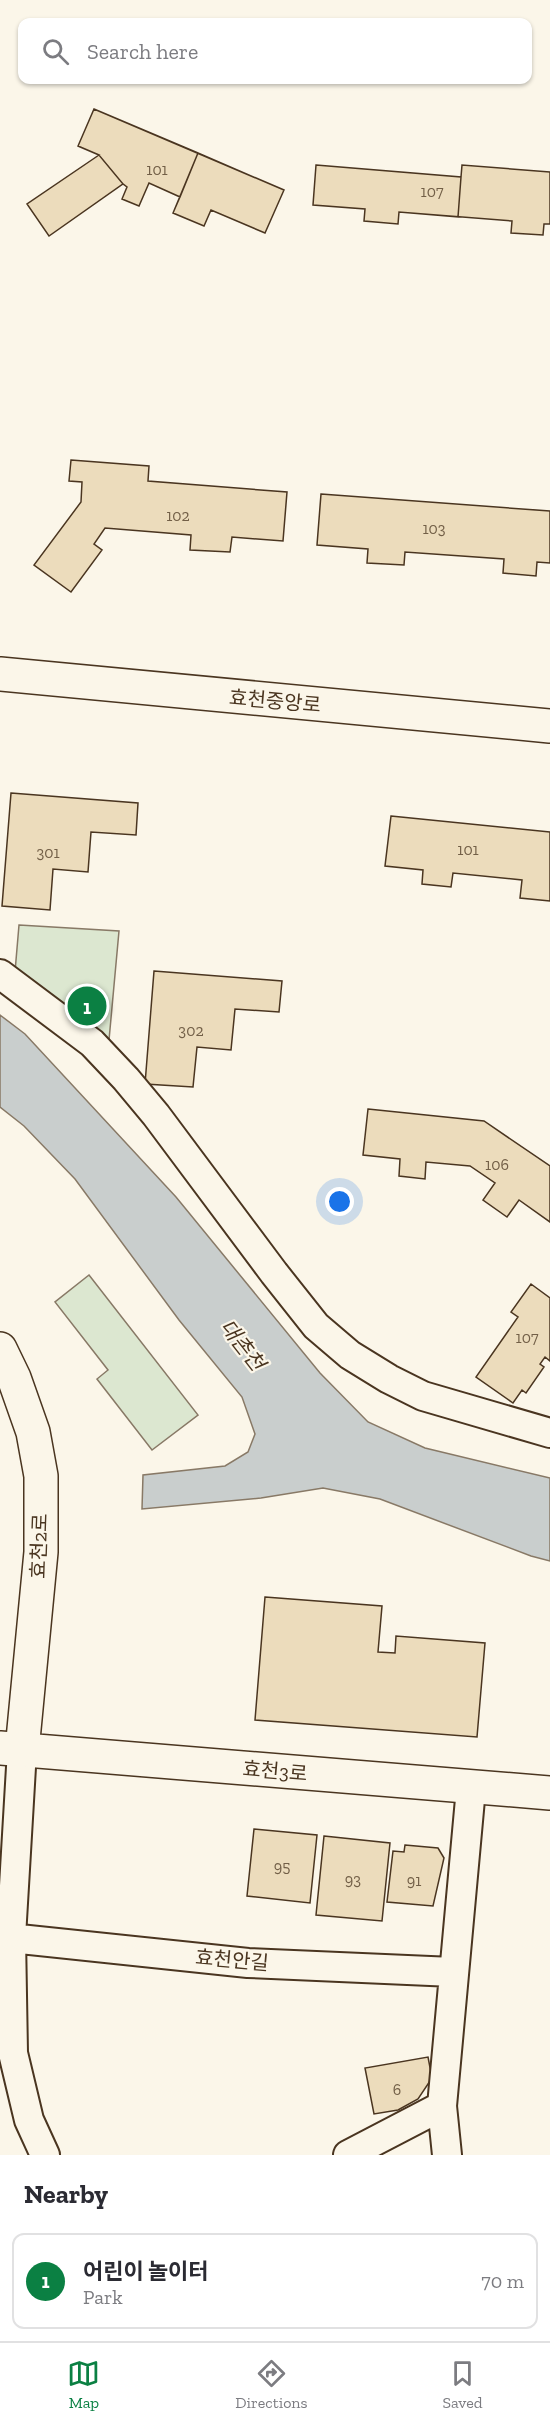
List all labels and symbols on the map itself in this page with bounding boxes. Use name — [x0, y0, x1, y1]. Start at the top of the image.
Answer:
house number: 101 — [146, 160, 168, 179]
house number: 107 — [421, 182, 444, 201]
house number: 102 — [166, 506, 190, 525]
house number: 103 — [422, 519, 446, 538]
street label: 효천중앙로 — [228, 685, 322, 717]
house number: 101 — [457, 840, 479, 859]
house number: 301 — [36, 843, 60, 862]
pin: 1 — [68, 984, 106, 1028]
house number: 302 — [178, 1021, 204, 1040]
house number: 106 — [485, 1155, 509, 1174]
your location — [325, 1187, 354, 1216]
water label: 대촌천 — [215, 1314, 272, 1377]
house number: 107 — [516, 1328, 539, 1347]
street label: 효천2로 — [26, 1513, 52, 1579]
street label: 효천3로 — [242, 1756, 308, 1786]
house number: 95 — [274, 1857, 290, 1876]
house number: 93 — [345, 1870, 361, 1889]
house number: 91 — [407, 1871, 421, 1890]
street label: 효천안길 — [194, 1945, 270, 1975]
house number: 6 — [393, 2080, 401, 2099]

